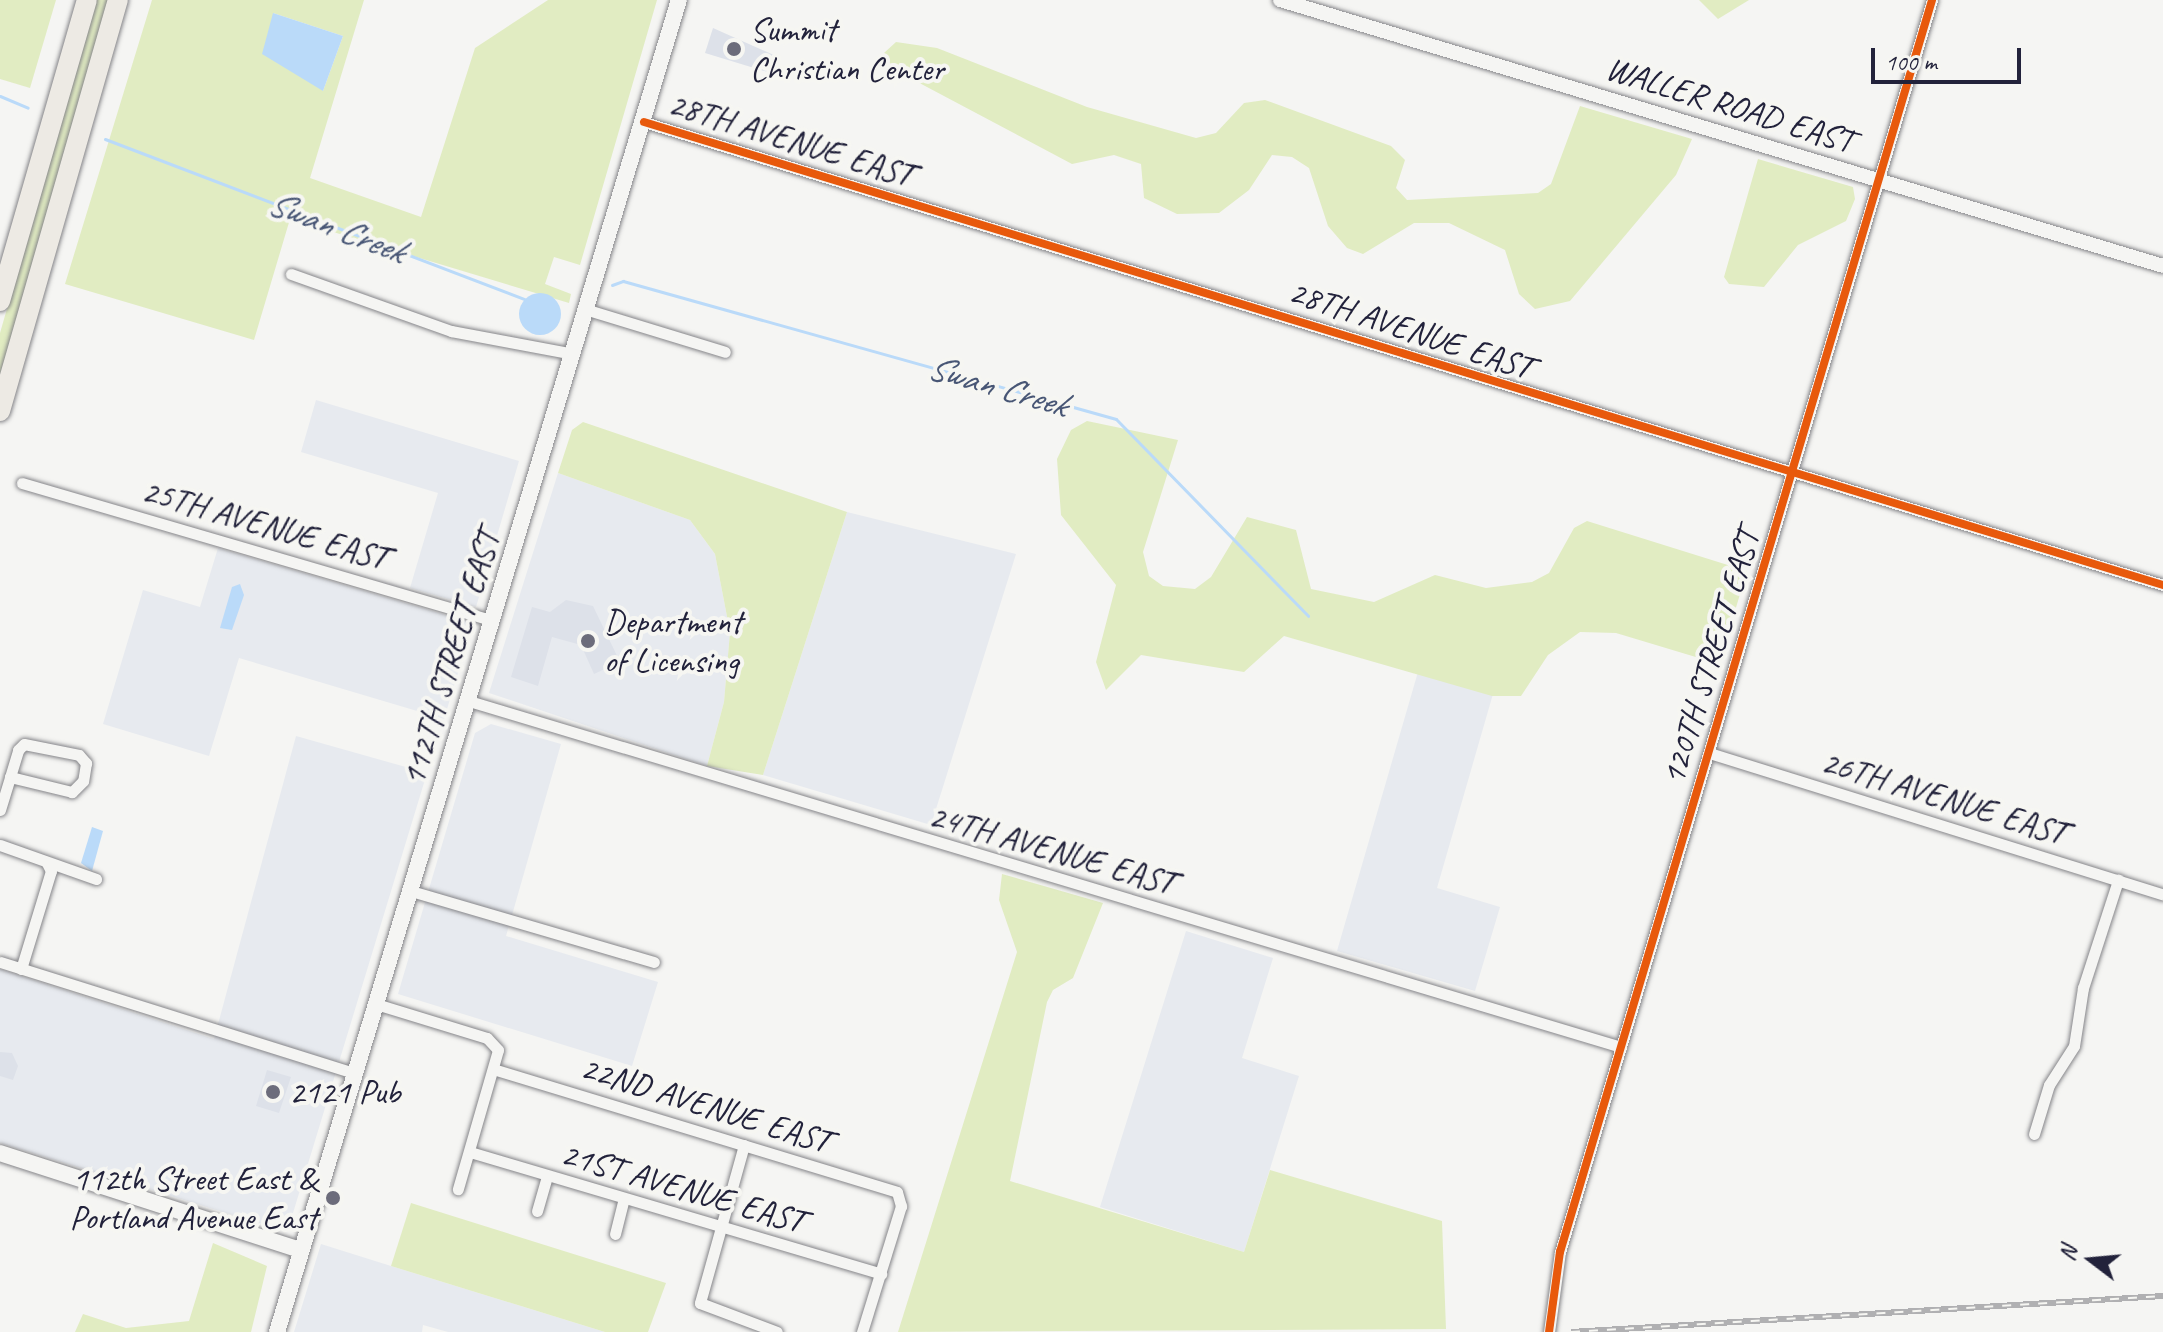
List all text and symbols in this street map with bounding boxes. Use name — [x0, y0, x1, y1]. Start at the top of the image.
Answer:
place label: Summit Christian Center — [750, 9, 944, 88]
scale bar — [1875, 32, 2025, 82]
marker: Summit Christian Center — [725, 40, 743, 58]
street label: WALLER ROAD EAST — [1601, 47, 1859, 161]
text: 100 m — [1885, 47, 1937, 77]
street label: 28TH AVENUE EAST — [664, 83, 918, 195]
water label: Swan Creek — [262, 181, 410, 273]
street label: 28TH AVENUE EAST — [1285, 271, 1537, 387]
water label: Swan Creek — [923, 346, 1071, 426]
street label: 25TH AVENUE EAST — [138, 470, 392, 578]
street label: 120TH STREET EAST — [1652, 525, 1768, 789]
street label: 112TH STREET EAST — [392, 526, 508, 790]
place label: Department of Licensing — [604, 601, 742, 680]
marker: Department of Licensing — [579, 632, 597, 650]
street label: 26TH AVENUE EAST — [1817, 741, 2071, 853]
street label: 24TH AVENUE EAST — [925, 795, 1179, 903]
street label: 22ND AVENUE EAST — [577, 1047, 835, 1161]
place label: 2121 Pub — [289, 1072, 400, 1112]
marker: 2121 Pub — [264, 1083, 282, 1101]
street label: 21ST AVENUE EAST — [557, 1133, 809, 1241]
place label: 112th Street East & Portland Avenue East — [68, 1158, 317, 1238]
marker: 112th Street East & Portland Avenue East — [324, 1189, 342, 1207]
north arrow — [2051, 1220, 2131, 1300]
text: N — [2053, 1243, 2083, 1264]

